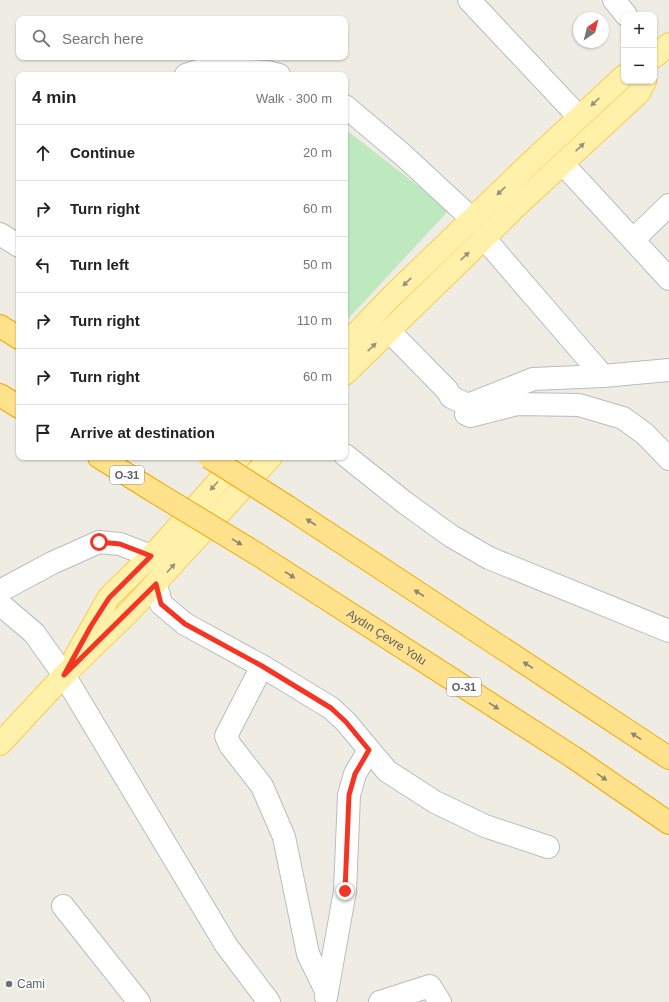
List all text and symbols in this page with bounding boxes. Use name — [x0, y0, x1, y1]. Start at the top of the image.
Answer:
north arrow — [573, 12, 609, 48]
map controls — [621, 12, 657, 84]
button: + — [621, 12, 657, 48]
search box — [16, 16, 348, 60]
icon: search — [30, 27, 52, 49]
text: Search here — [62, 30, 144, 47]
button: − — [621, 48, 657, 84]
text: 4 min — [32, 88, 76, 107]
text: Walk · 300 m — [256, 91, 332, 106]
one-way arrow — [590, 97, 600, 107]
icon: ahead — [32, 142, 54, 164]
one-way arrow — [575, 143, 585, 152]
text: Continue — [70, 144, 135, 161]
text: 20 m — [303, 145, 332, 160]
one-way arrow — [496, 186, 506, 196]
icon: right — [32, 198, 54, 220]
text: Turn right — [70, 200, 140, 217]
text: 60 m — [303, 201, 332, 216]
one-way arrow — [460, 251, 470, 261]
icon: left — [32, 254, 54, 276]
text: Turn left — [70, 256, 129, 273]
text: 50 m — [303, 257, 332, 272]
one-way arrow — [402, 277, 412, 287]
icon: right — [32, 310, 54, 332]
text: Turn right — [70, 312, 140, 329]
text: 110 m — [297, 313, 332, 328]
one-way arrow — [367, 342, 377, 352]
icon: right — [32, 366, 54, 388]
text: Turn right — [70, 368, 140, 385]
text: 60 m — [303, 369, 332, 384]
icon: arrive — [32, 422, 54, 444]
text: Arrive at destination — [70, 424, 215, 441]
road number: O-31 — [110, 466, 144, 484]
one-way arrow — [209, 481, 218, 491]
one-way arrow — [305, 518, 316, 526]
route start — [90, 533, 108, 551]
one-way arrow — [231, 538, 243, 545]
one-way arrow — [166, 563, 176, 573]
one-way arrow — [285, 571, 295, 579]
one-way arrow — [414, 589, 424, 597]
street label: Aydın Çevre Yolu — [344, 606, 429, 668]
one-way arrow — [523, 661, 533, 669]
road number: O-31 — [447, 678, 481, 696]
one-way arrow — [489, 702, 499, 710]
one-way arrow — [631, 732, 642, 740]
one-way arrow — [597, 773, 608, 781]
route end — [336, 882, 354, 900]
place label: Cami — [17, 977, 45, 991]
marker: Cami — [4, 979, 14, 989]

